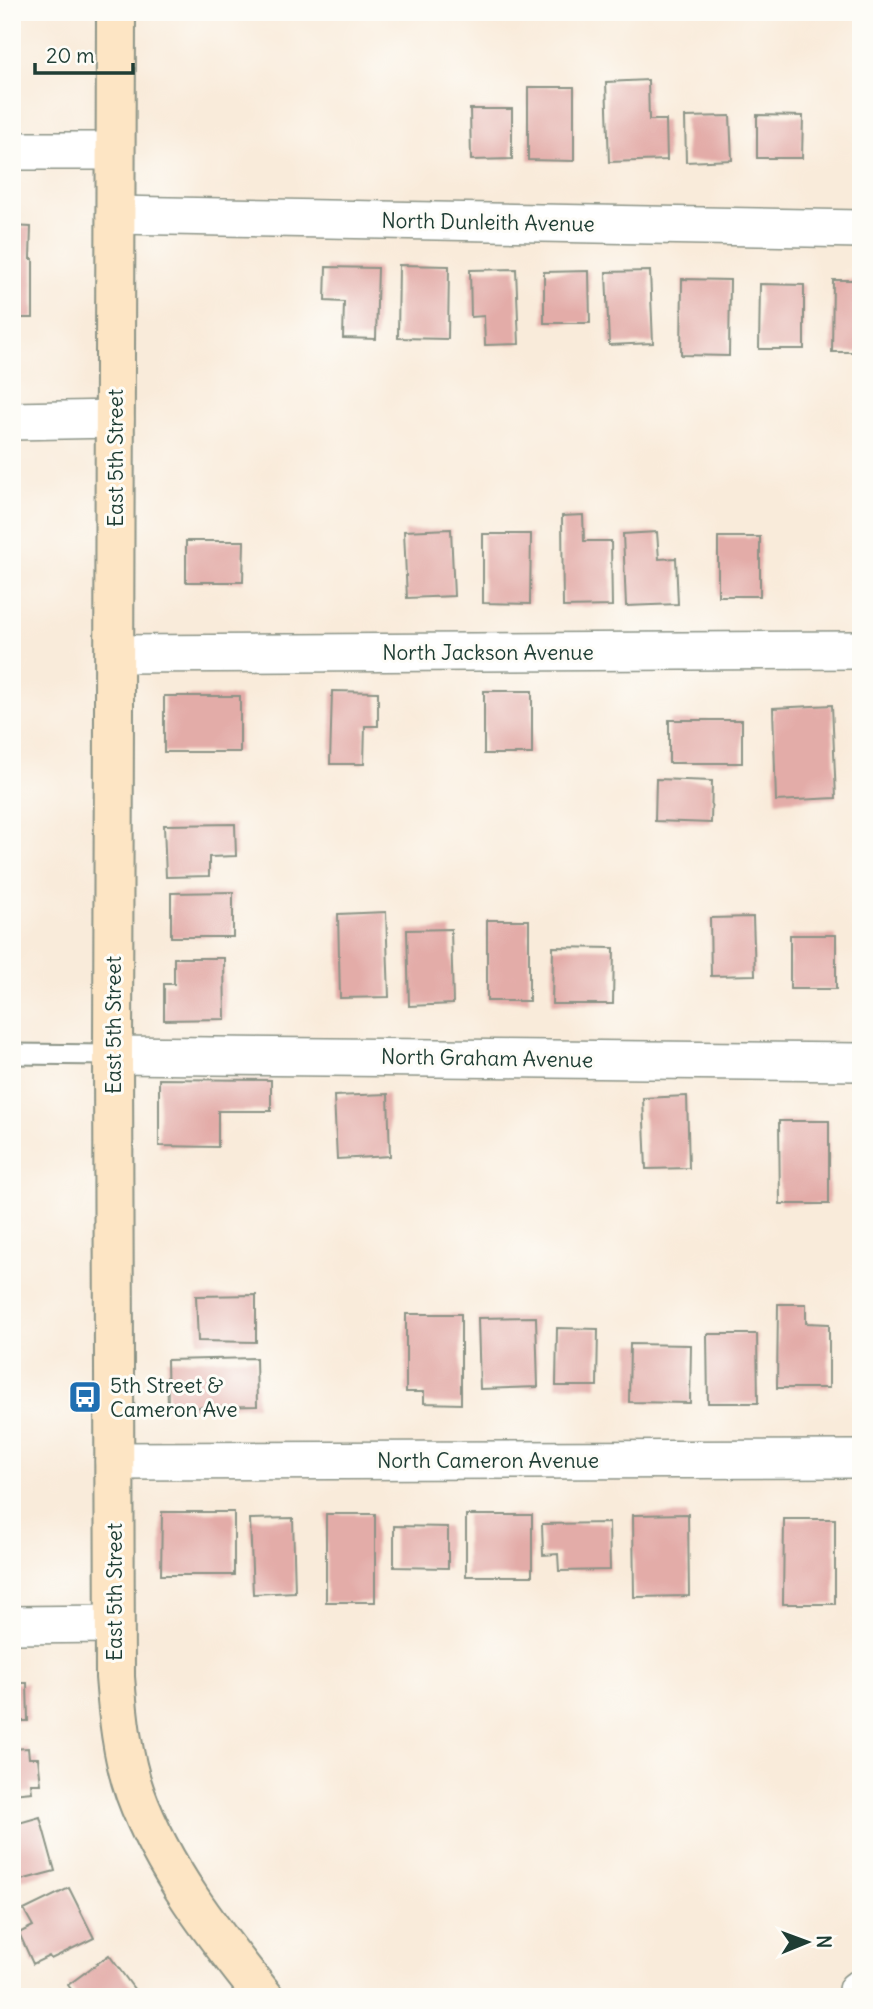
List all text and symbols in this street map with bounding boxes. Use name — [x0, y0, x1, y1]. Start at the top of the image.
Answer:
scale bar — [35, 32, 133, 76]
text: 20 m — [46, 42, 95, 69]
street label: North Dunleith Avenue — [381, 207, 595, 237]
street label: East 5th Street — [102, 389, 129, 527]
street label: North Jackson Avenue — [382, 639, 594, 666]
street label: East 5th Street — [100, 956, 127, 1094]
street label: North Graham Avenue — [381, 1043, 593, 1073]
place label: 5th Street & Cameron Ave — [110, 1372, 238, 1423]
bus stop icon: 5th Street & Cameron Ave — [66, 1378, 104, 1416]
street label: North Cameron Avenue — [377, 1447, 599, 1474]
street label: East 5th Street — [101, 1523, 128, 1661]
north arrow — [772, 1908, 842, 1978]
text: N — [812, 1935, 836, 1948]

